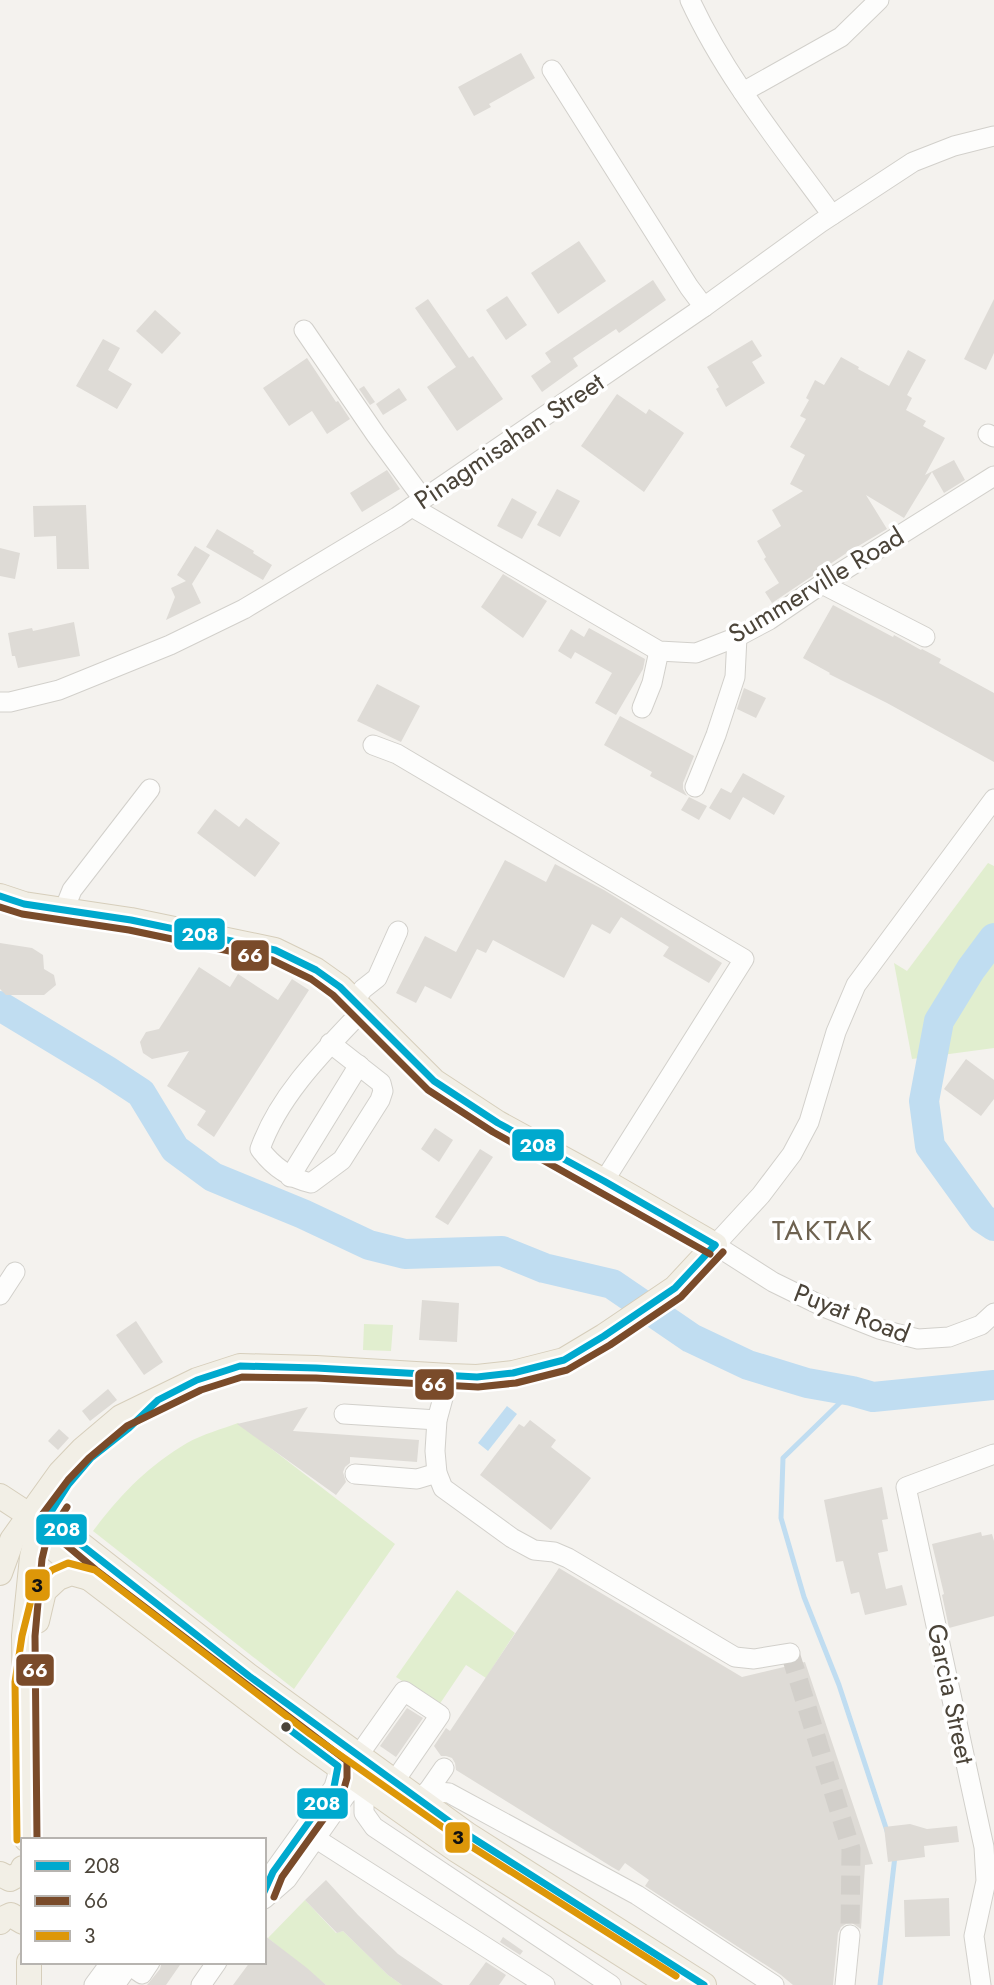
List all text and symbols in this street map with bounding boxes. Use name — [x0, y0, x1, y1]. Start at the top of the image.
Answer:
street label: Pinagmisahan Street — [406, 363, 612, 519]
street label: Summerville Road — [721, 517, 911, 653]
line badge: 208 — [173, 917, 226, 951]
text: 208 — [182, 921, 218, 948]
line badge: 66 — [230, 939, 270, 972]
text: 66 — [237, 942, 263, 969]
line badge: 208 — [511, 1128, 565, 1162]
text: 208 — [520, 1132, 556, 1159]
district label: TAKTAK — [772, 1210, 874, 1251]
street label: Puyat Road — [788, 1273, 916, 1353]
line badge: 66 — [414, 1368, 455, 1401]
text: 66 — [421, 1371, 447, 1398]
line badge: 208 — [35, 1513, 88, 1546]
text: 208 — [44, 1516, 80, 1543]
line badge: 3 — [24, 1568, 51, 1602]
text: 3 — [31, 1572, 43, 1599]
street label: Garcia Street — [918, 1620, 985, 1768]
line badge: 66 — [15, 1653, 55, 1687]
text: 66 — [22, 1657, 48, 1684]
unlabelled marker — [279, 1720, 293, 1734]
line badge: 208 — [296, 1787, 349, 1820]
text: 208 — [304, 1790, 340, 1817]
line badge: 3 — [444, 1821, 471, 1854]
text: 3 — [452, 1824, 464, 1851]
legend — [21, 1838, 266, 1964]
text: 208 — [84, 1851, 120, 1881]
text: 66 — [84, 1886, 108, 1916]
text: 3 — [84, 1921, 95, 1951]

